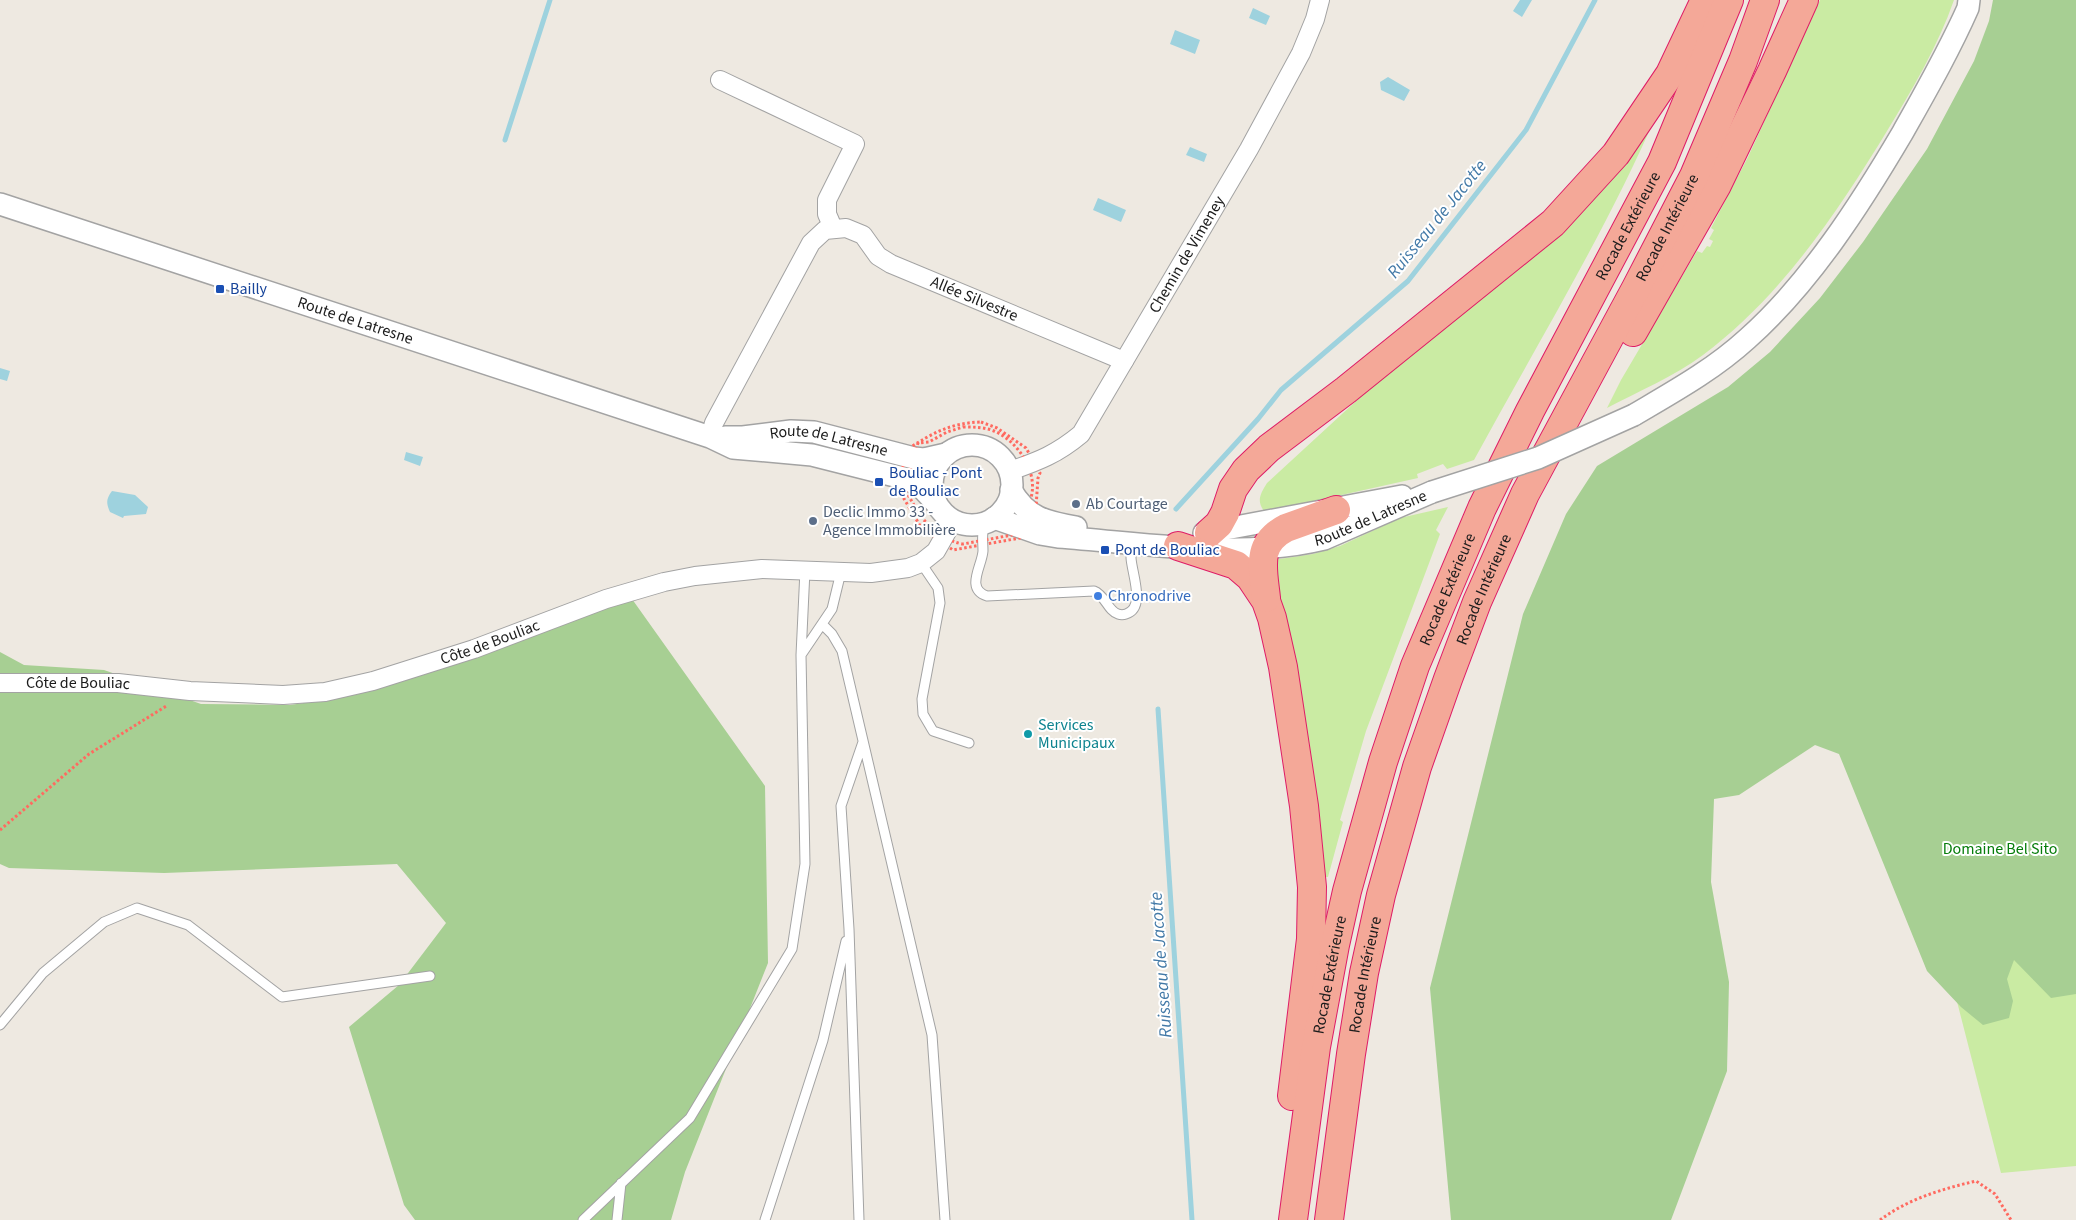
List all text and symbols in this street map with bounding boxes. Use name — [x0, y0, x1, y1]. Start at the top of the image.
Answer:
water label: Ruisseau de Jacotte — [1381, 154, 1493, 284]
street label: Rocade Extérieure — [1590, 168, 1666, 284]
street label: Rocade Intérieure — [1630, 170, 1704, 285]
street label: Chemin de Vimeney — [1144, 191, 1230, 317]
street label: Allée Silvestre — [927, 271, 1022, 327]
place label: Bailly — [230, 278, 268, 300]
marker: Bailly — [214, 283, 226, 295]
street label: Route de Latresne — [295, 291, 416, 350]
street label: Route de Latresne — [768, 420, 890, 462]
place label: Bouliac - Pont de Bouliac — [889, 462, 983, 502]
marker: Bouliac - Pont de Bouliac — [873, 476, 885, 488]
street label: Route de Latresne — [1312, 485, 1430, 552]
place label: Ab Courtage — [1086, 493, 1168, 515]
marker: Ab Courtage — [1070, 498, 1082, 510]
place label: Declic Immo 33 - Agence Immobilière — [823, 501, 956, 541]
marker: Declic Immo 33 - Agence Immobilière — [807, 515, 819, 527]
street label: Rocade Extérieure — [1414, 530, 1481, 649]
street label: Rocade Intérieure — [1451, 530, 1517, 648]
place label: Pont de Bouliac — [1115, 539, 1220, 561]
marker: Pont de Bouliac — [1099, 544, 1111, 556]
place label: Chronodrive — [1108, 585, 1191, 607]
marker: Chronodrive — [1092, 590, 1104, 602]
street label: Côte de Bouliac — [437, 614, 543, 670]
street label: Côte de Bouliac — [26, 672, 131, 695]
place label: Services Municipaux — [1038, 714, 1115, 754]
marker: Services Municipaux — [1022, 728, 1034, 740]
park label: Domaine Bel Sito — [1943, 838, 2057, 860]
water label: Ruisseau de Jacotte — [1143, 891, 1179, 1039]
street label: Rocade Extérieure — [1308, 913, 1352, 1036]
street label: Rocade Intérieure — [1344, 914, 1387, 1035]

